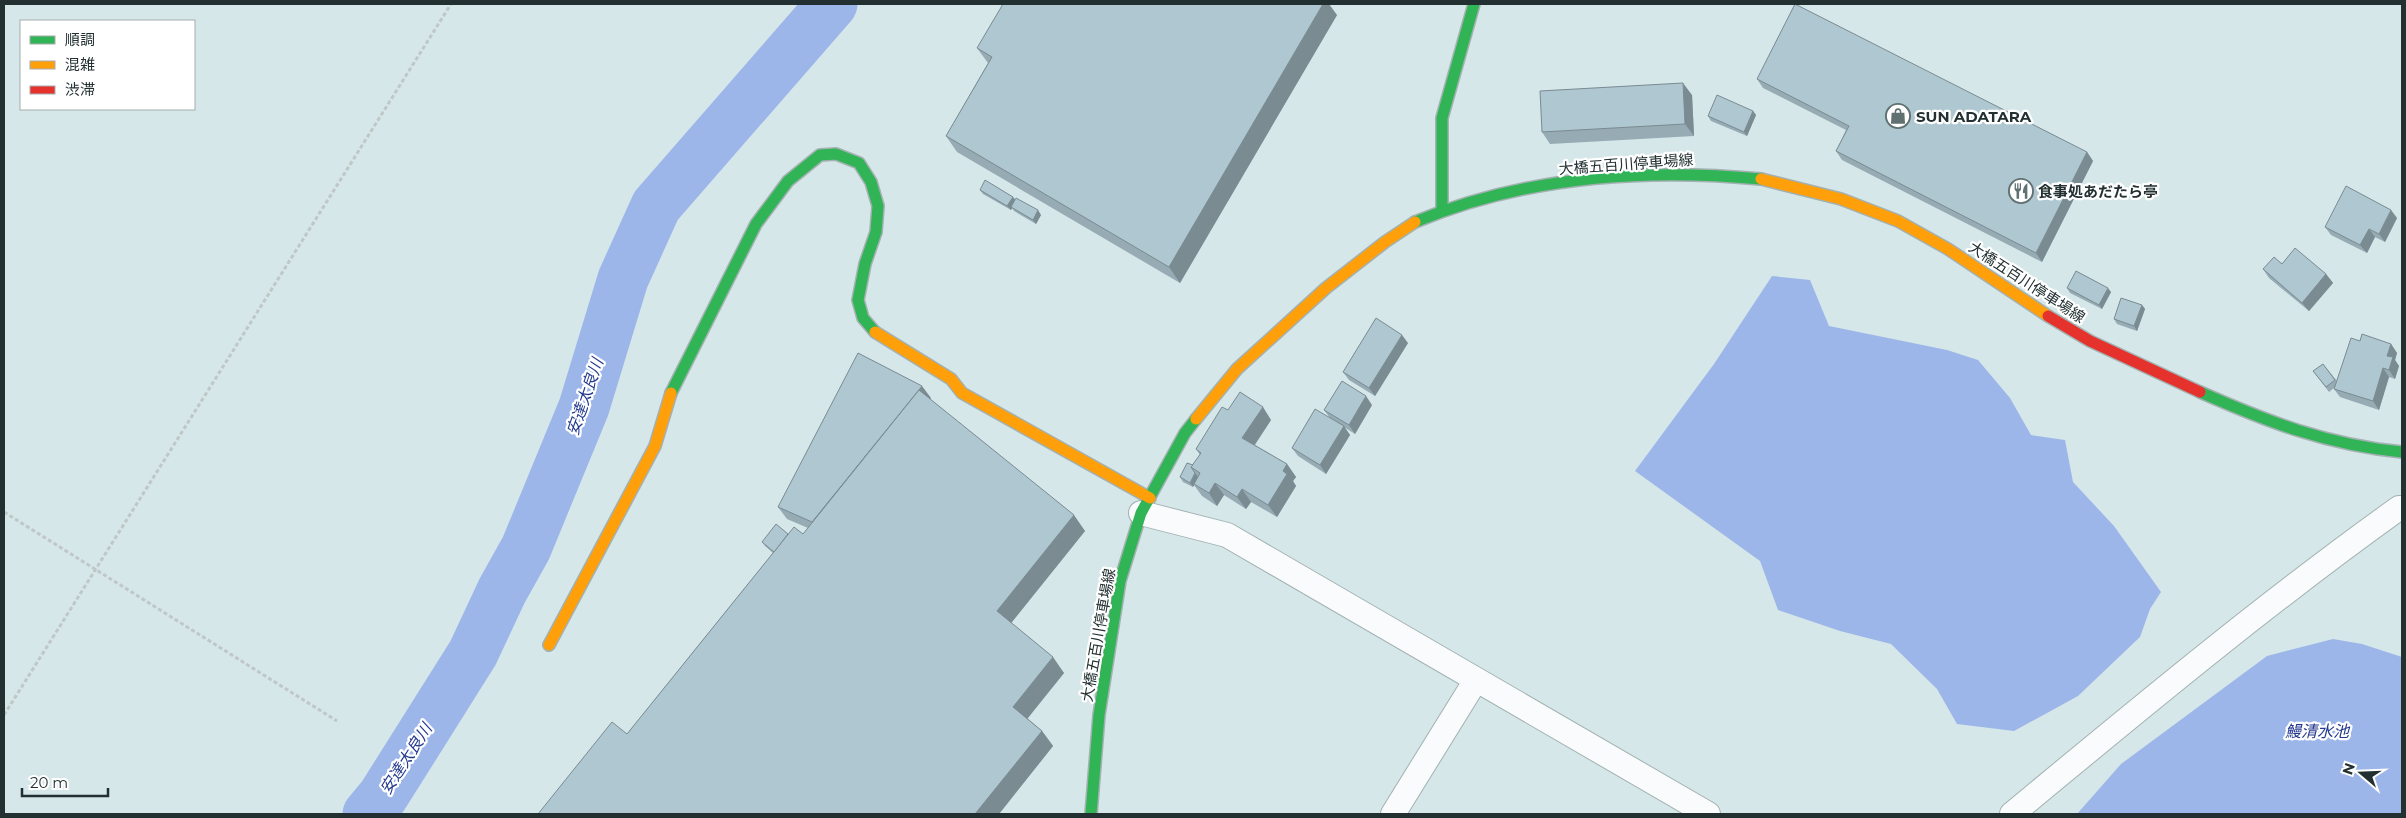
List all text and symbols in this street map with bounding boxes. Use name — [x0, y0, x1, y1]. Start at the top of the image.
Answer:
legend — [20, 20, 195, 110]
text: 順調 — [65, 30, 95, 49]
text: 混雑 — [65, 55, 95, 74]
text: 渋滞 — [65, 80, 95, 99]
shop icon: SUN ADATARA — [1885, 103, 1911, 129]
place label: SUN ADATARA — [1916, 107, 2032, 126]
street label: 大橋五百川停車場線 — [1558, 150, 1694, 178]
restaurant icon: 食事処あだたら亭 — [2008, 178, 2034, 204]
place label: 食事処あだたら亭 — [2038, 182, 2158, 201]
street label: 大橋五百川停車場線 — [1965, 237, 2089, 327]
water label: 安達太良川 — [563, 354, 608, 438]
street label: 大橋五百川停車場線 — [1077, 567, 1119, 703]
water label: 安達太良川 — [376, 719, 437, 798]
water label: 鰻清水池 — [2285, 722, 2351, 741]
north arrow — [2336, 748, 2386, 798]
text: N — [2338, 760, 2359, 777]
scale bar — [22, 766, 109, 798]
text: 20 m — [30, 773, 68, 792]

